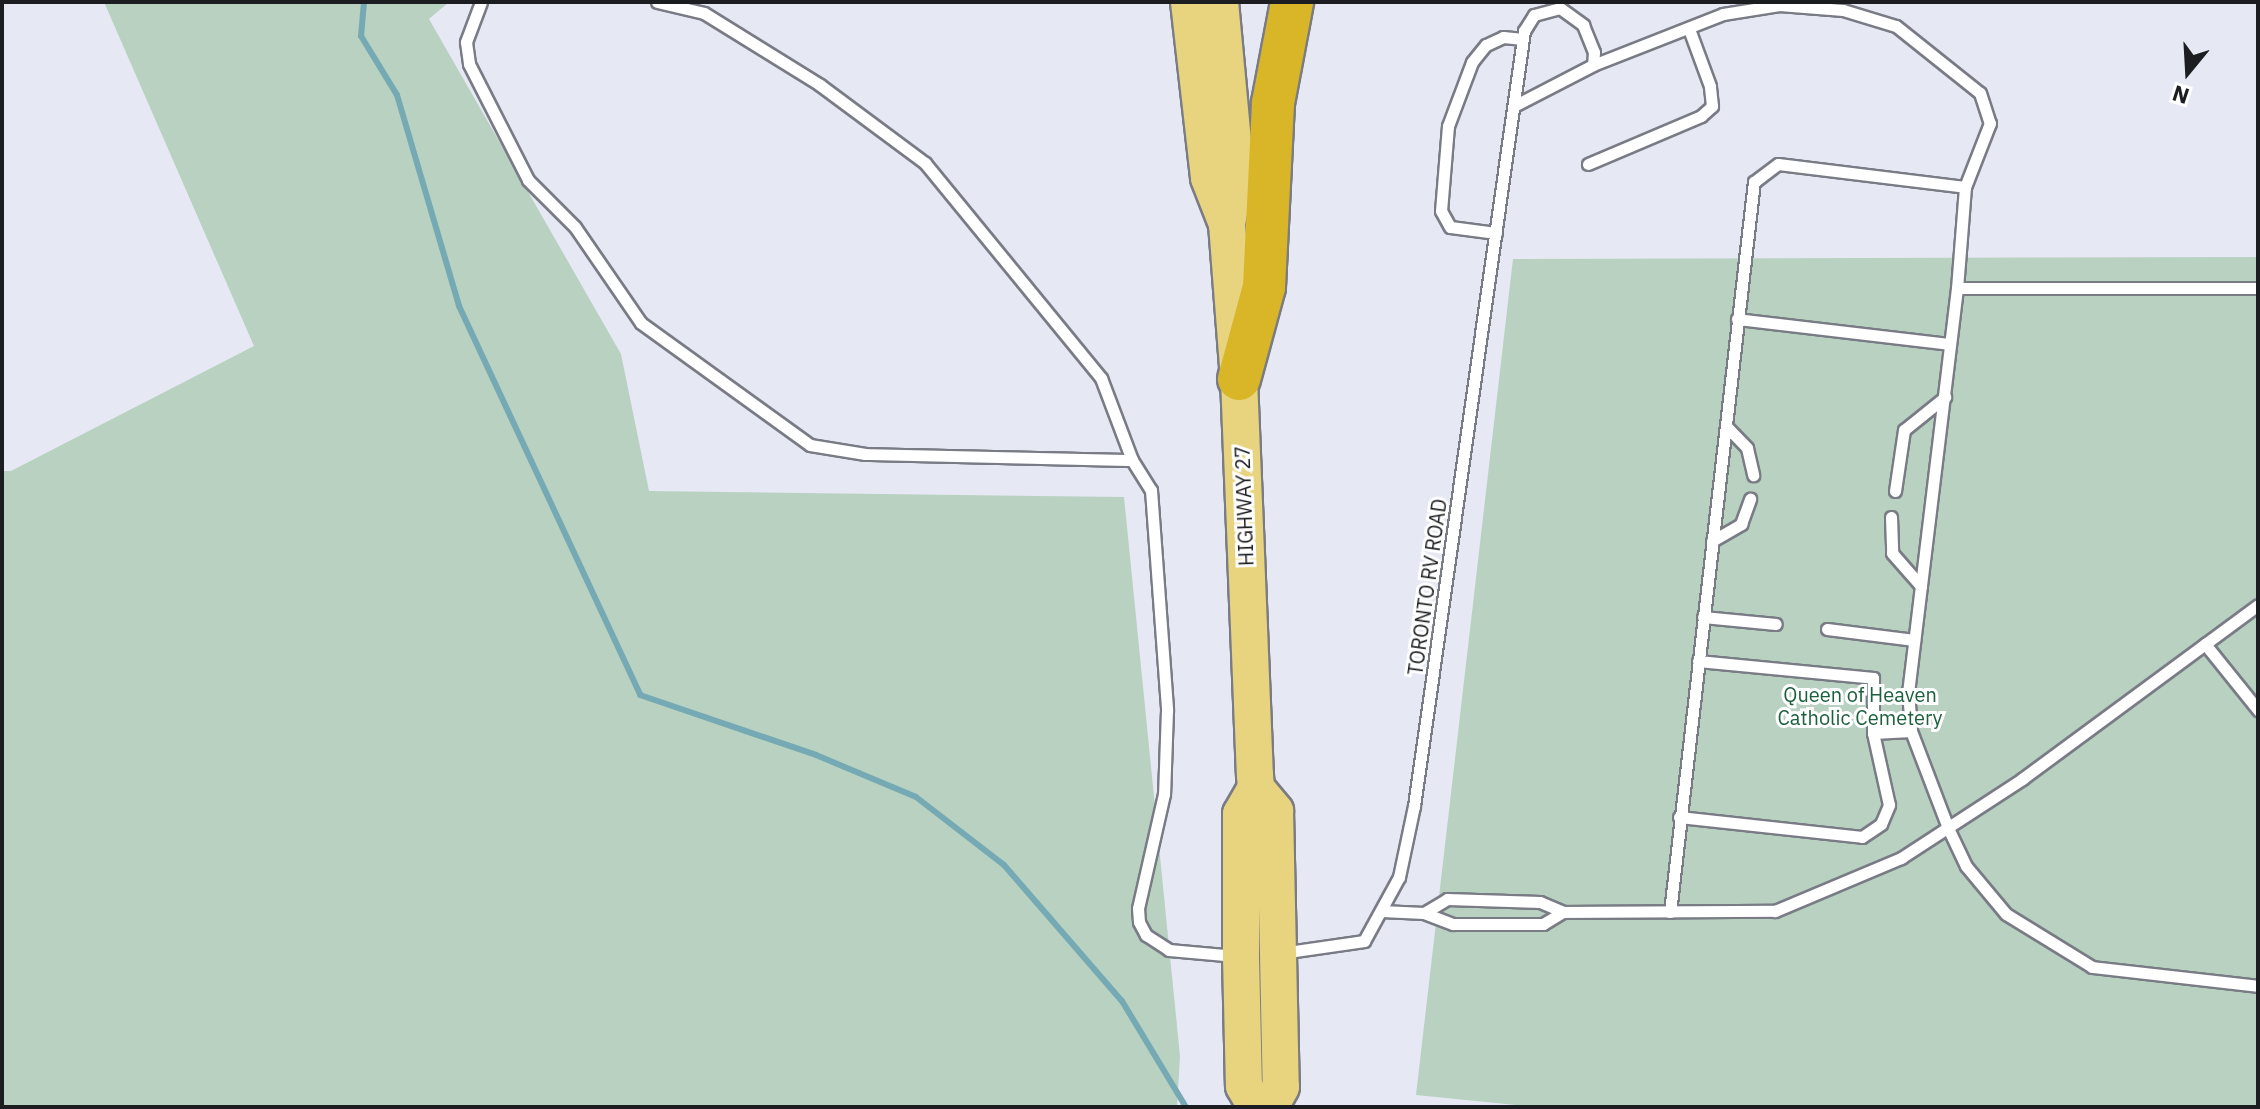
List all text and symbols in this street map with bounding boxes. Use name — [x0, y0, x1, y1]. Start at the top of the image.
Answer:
north arrow — [2148, 32, 2228, 112]
text: N — [2168, 79, 2192, 112]
street label: HIGHWAY 27 — [1230, 446, 1258, 566]
street label: TORONTO RV ROAD — [1403, 497, 1451, 677]
park label: Queen of Heaven Catholic Cemetery — [1777, 682, 1943, 729]

